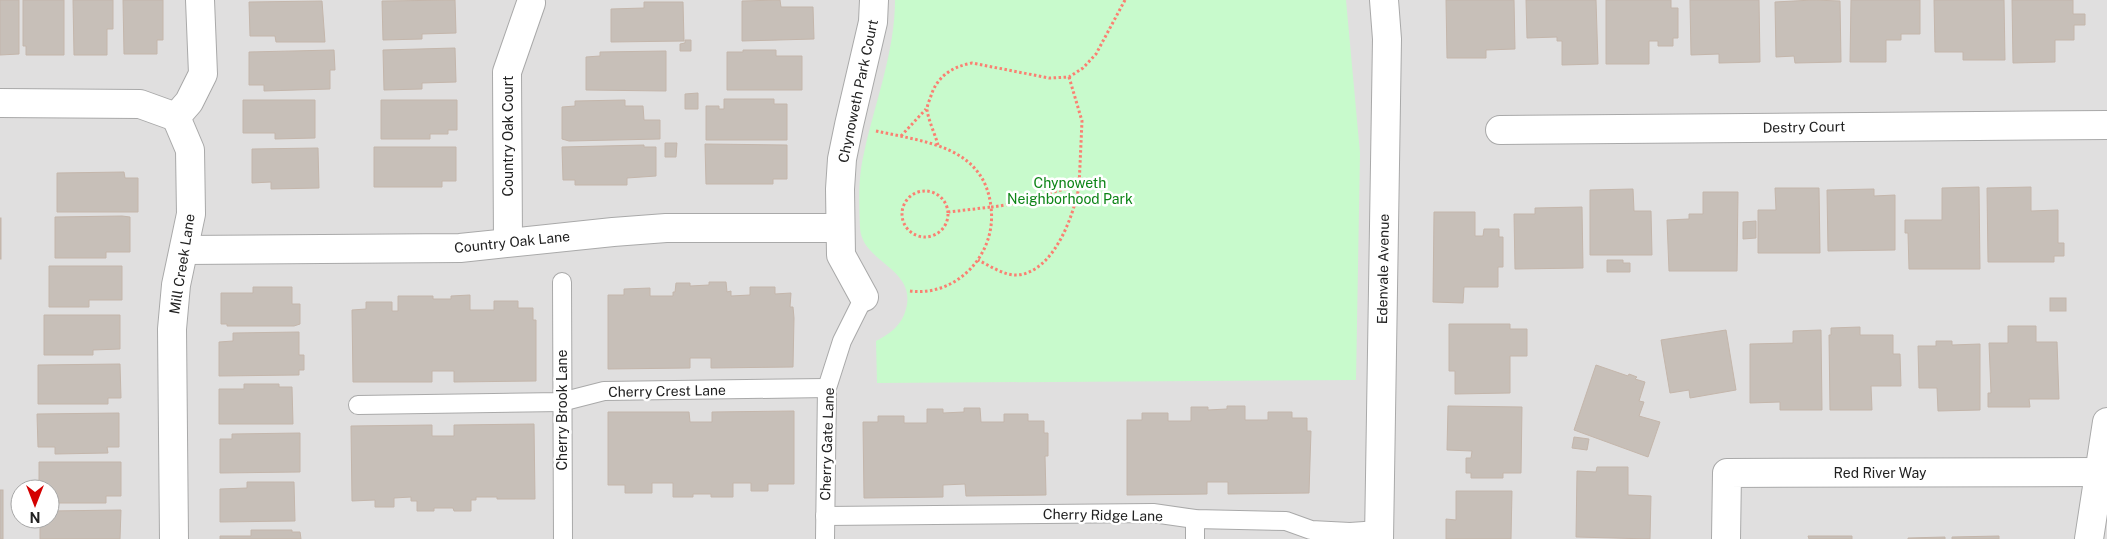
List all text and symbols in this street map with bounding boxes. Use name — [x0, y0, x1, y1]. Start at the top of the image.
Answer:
street label: Chynoweth Park Court — [835, 18, 881, 164]
street label: Country Oak Court — [500, 75, 516, 197]
street label: Destry Court — [1762, 118, 1846, 136]
park label: Chynoweth Neighborhood Park — [1007, 175, 1133, 207]
street label: Mill Creek Lane — [166, 213, 198, 315]
street label: Edenvale Avenue — [1374, 214, 1392, 324]
street label: Country Oak Lane — [453, 228, 571, 256]
street label: Cherry Brook Lane — [554, 349, 570, 471]
street label: Cherry Crest Lane — [608, 382, 726, 400]
street label: Cherry Gate Lane — [817, 387, 837, 501]
street label: Red River Way — [1834, 465, 1927, 481]
north arrow — [10, 479, 60, 529]
street label: Cherry Ridge Lane — [1043, 506, 1163, 524]
text: N — [30, 509, 40, 525]

